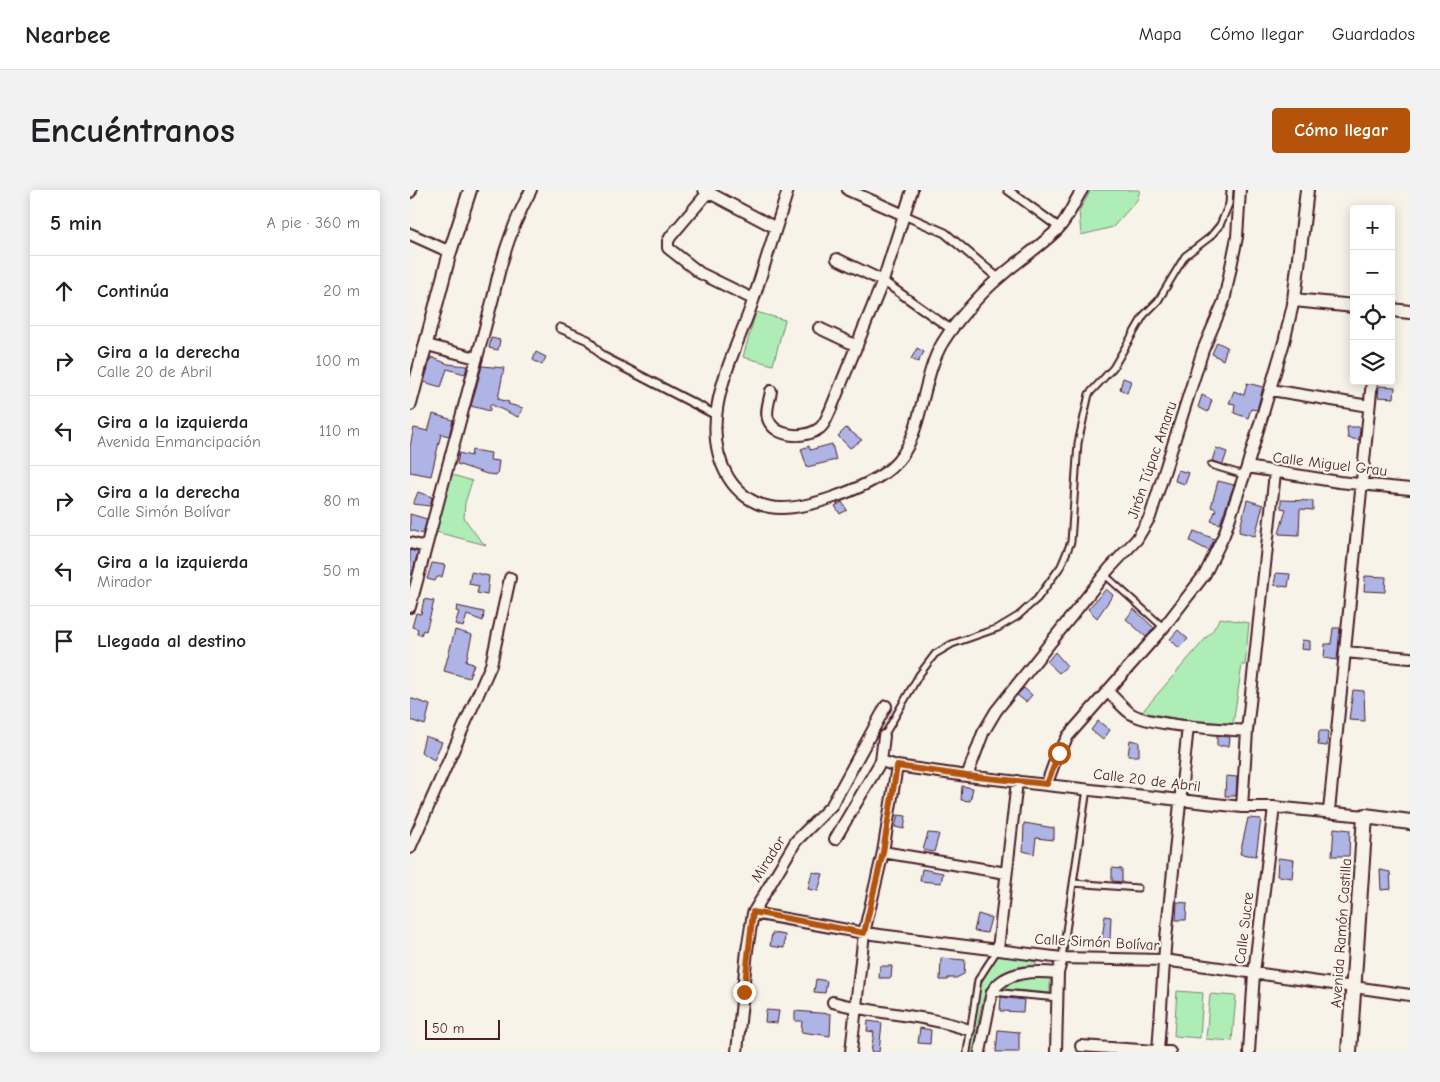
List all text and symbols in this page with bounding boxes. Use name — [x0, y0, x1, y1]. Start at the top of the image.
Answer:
text: Nearbee — [25, 21, 110, 49]
text: Mapa — [1139, 24, 1182, 45]
text: Cómo llegar — [1210, 24, 1304, 45]
text: Guardados — [1332, 24, 1415, 45]
button: Cómo llegar — [1272, 108, 1410, 153]
text: Encuéntranos — [30, 110, 235, 151]
map controls — [1350, 205, 1395, 385]
button: + — [1350, 205, 1395, 250]
text: 5 min — [50, 211, 102, 235]
text: A pie · 360 m — [267, 214, 360, 232]
button: − — [1350, 250, 1395, 295]
icon: ahead — [50, 277, 78, 305]
text: Continúa — [97, 280, 169, 302]
text: 20 m — [323, 282, 360, 300]
button: locate — [1350, 295, 1395, 340]
button: layers — [1350, 340, 1395, 385]
text: Gira a la derecha — [97, 341, 240, 363]
icon: right — [50, 347, 78, 375]
text: 100 m — [316, 352, 360, 370]
text: Calle 20 de Abril — [97, 363, 212, 381]
street label: Jirón Túpac Amaru — [1123, 399, 1181, 521]
text: Gira a la izquierda — [97, 411, 248, 433]
icon: left — [50, 417, 78, 445]
text: 110 m — [319, 422, 360, 440]
text: Avenida Enmancipación — [97, 433, 261, 451]
street label: Calle Miguel Grau — [1272, 448, 1388, 480]
text: Gira a la derecha — [97, 481, 240, 503]
icon: right — [50, 487, 78, 515]
text: 80 m — [323, 492, 360, 510]
text: Calle Simón Bolívar — [97, 503, 230, 521]
text: Gira a la izquierda — [97, 551, 248, 573]
icon: left — [50, 557, 78, 585]
text: 50 m — [323, 562, 360, 580]
text: Mirador — [97, 573, 152, 591]
icon: arrive — [50, 627, 78, 655]
text: Llegada al destino — [97, 630, 246, 652]
route start — [1048, 742, 1071, 765]
street label: Calle 20 de Abril — [1092, 764, 1202, 796]
street label: Mirador — [747, 832, 789, 885]
street label: Avenida Ramón Castilla — [1327, 858, 1355, 1008]
street label: Calle Sucre — [1231, 890, 1257, 965]
street label: Calle Simón Bolívar — [1034, 930, 1160, 954]
route end — [733, 981, 756, 1004]
scale bar — [425, 1017, 500, 1040]
text: 50 m — [432, 1020, 464, 1037]

